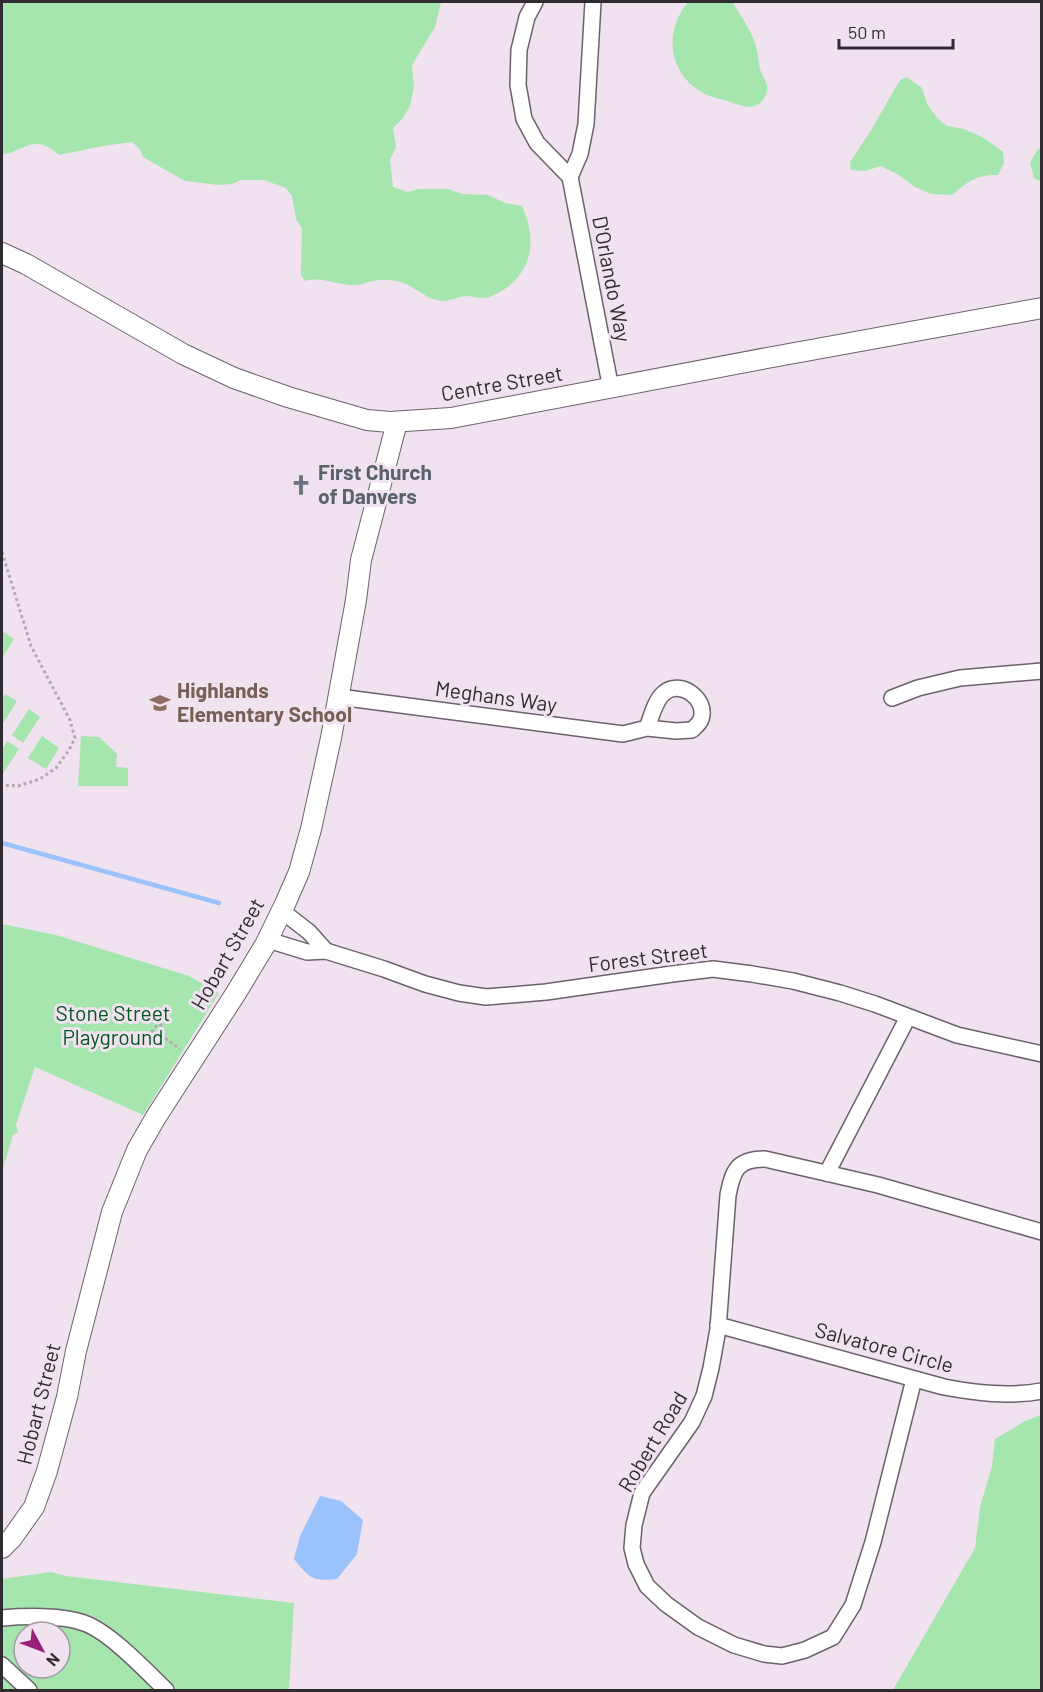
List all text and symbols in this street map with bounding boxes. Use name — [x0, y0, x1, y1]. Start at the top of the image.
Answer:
scale bar — [839, 12, 953, 50]
text: 50 m — [848, 21, 886, 43]
street label: D'Orlando Way — [588, 213, 637, 344]
street label: Centre Street — [439, 360, 565, 406]
place label: First Church of Danvers — [318, 459, 432, 508]
church icon: First Church of Danvers — [289, 473, 313, 497]
street label: Meghans Way — [434, 675, 559, 716]
place label: Highlands Elementary School — [177, 677, 352, 726]
school or university icon: Highlands Elementary School — [148, 691, 172, 715]
street label: Hobart Street — [185, 893, 269, 1013]
street label: Forest Street — [587, 937, 709, 976]
park label: Stone Street Playground — [56, 1000, 170, 1049]
street label: Salvatore Circle — [812, 1316, 956, 1377]
street label: Hobart Street — [10, 1340, 65, 1467]
street label: Robert Road — [612, 1386, 692, 1496]
north arrow — [12, 1620, 72, 1680]
text: N — [43, 1650, 64, 1670]

